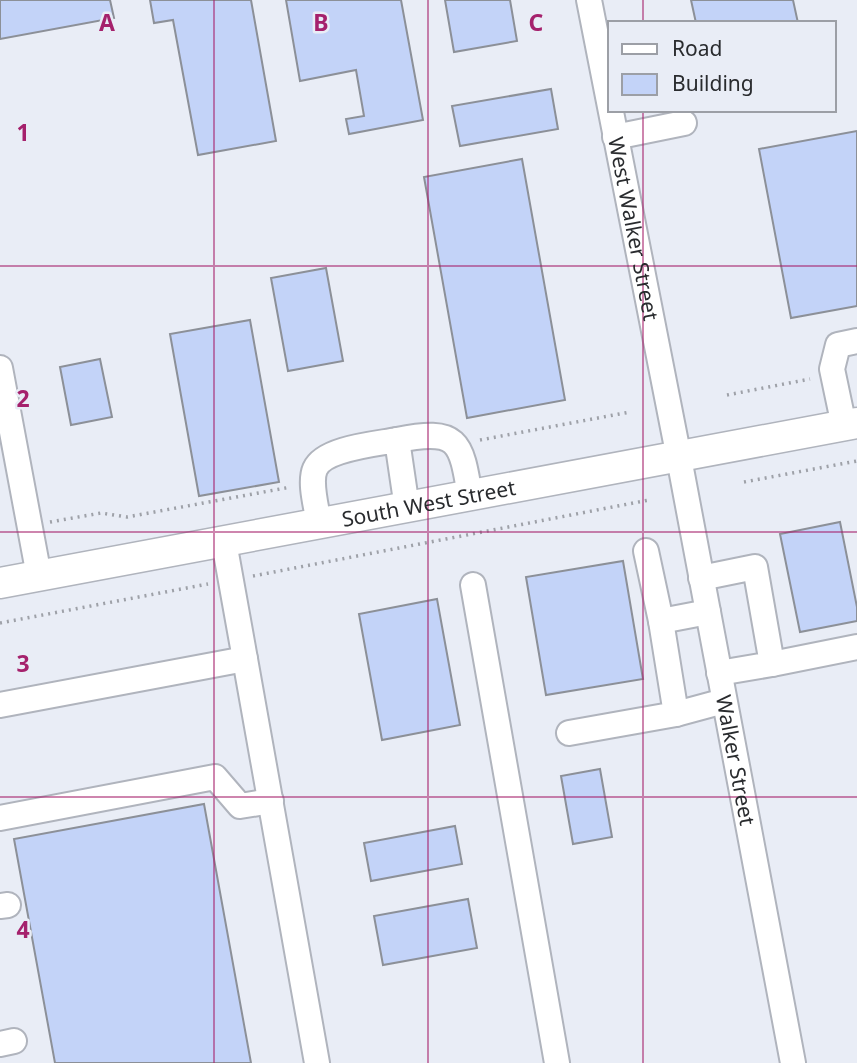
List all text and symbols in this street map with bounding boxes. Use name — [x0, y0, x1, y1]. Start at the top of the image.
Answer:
text: A — [99, 6, 115, 38]
text: B — [313, 6, 329, 38]
text: C — [529, 6, 544, 38]
legend — [608, 21, 836, 112]
text: Road — [672, 34, 722, 62]
text: Building — [672, 69, 754, 97]
text: 1 — [16, 116, 30, 148]
street label: West Walker Street — [602, 134, 666, 323]
text: 2 — [16, 382, 30, 414]
street label: South West Street — [339, 473, 518, 533]
text: 3 — [16, 647, 30, 679]
street label: Walker Street — [710, 692, 762, 828]
text: 4 — [16, 913, 30, 945]

